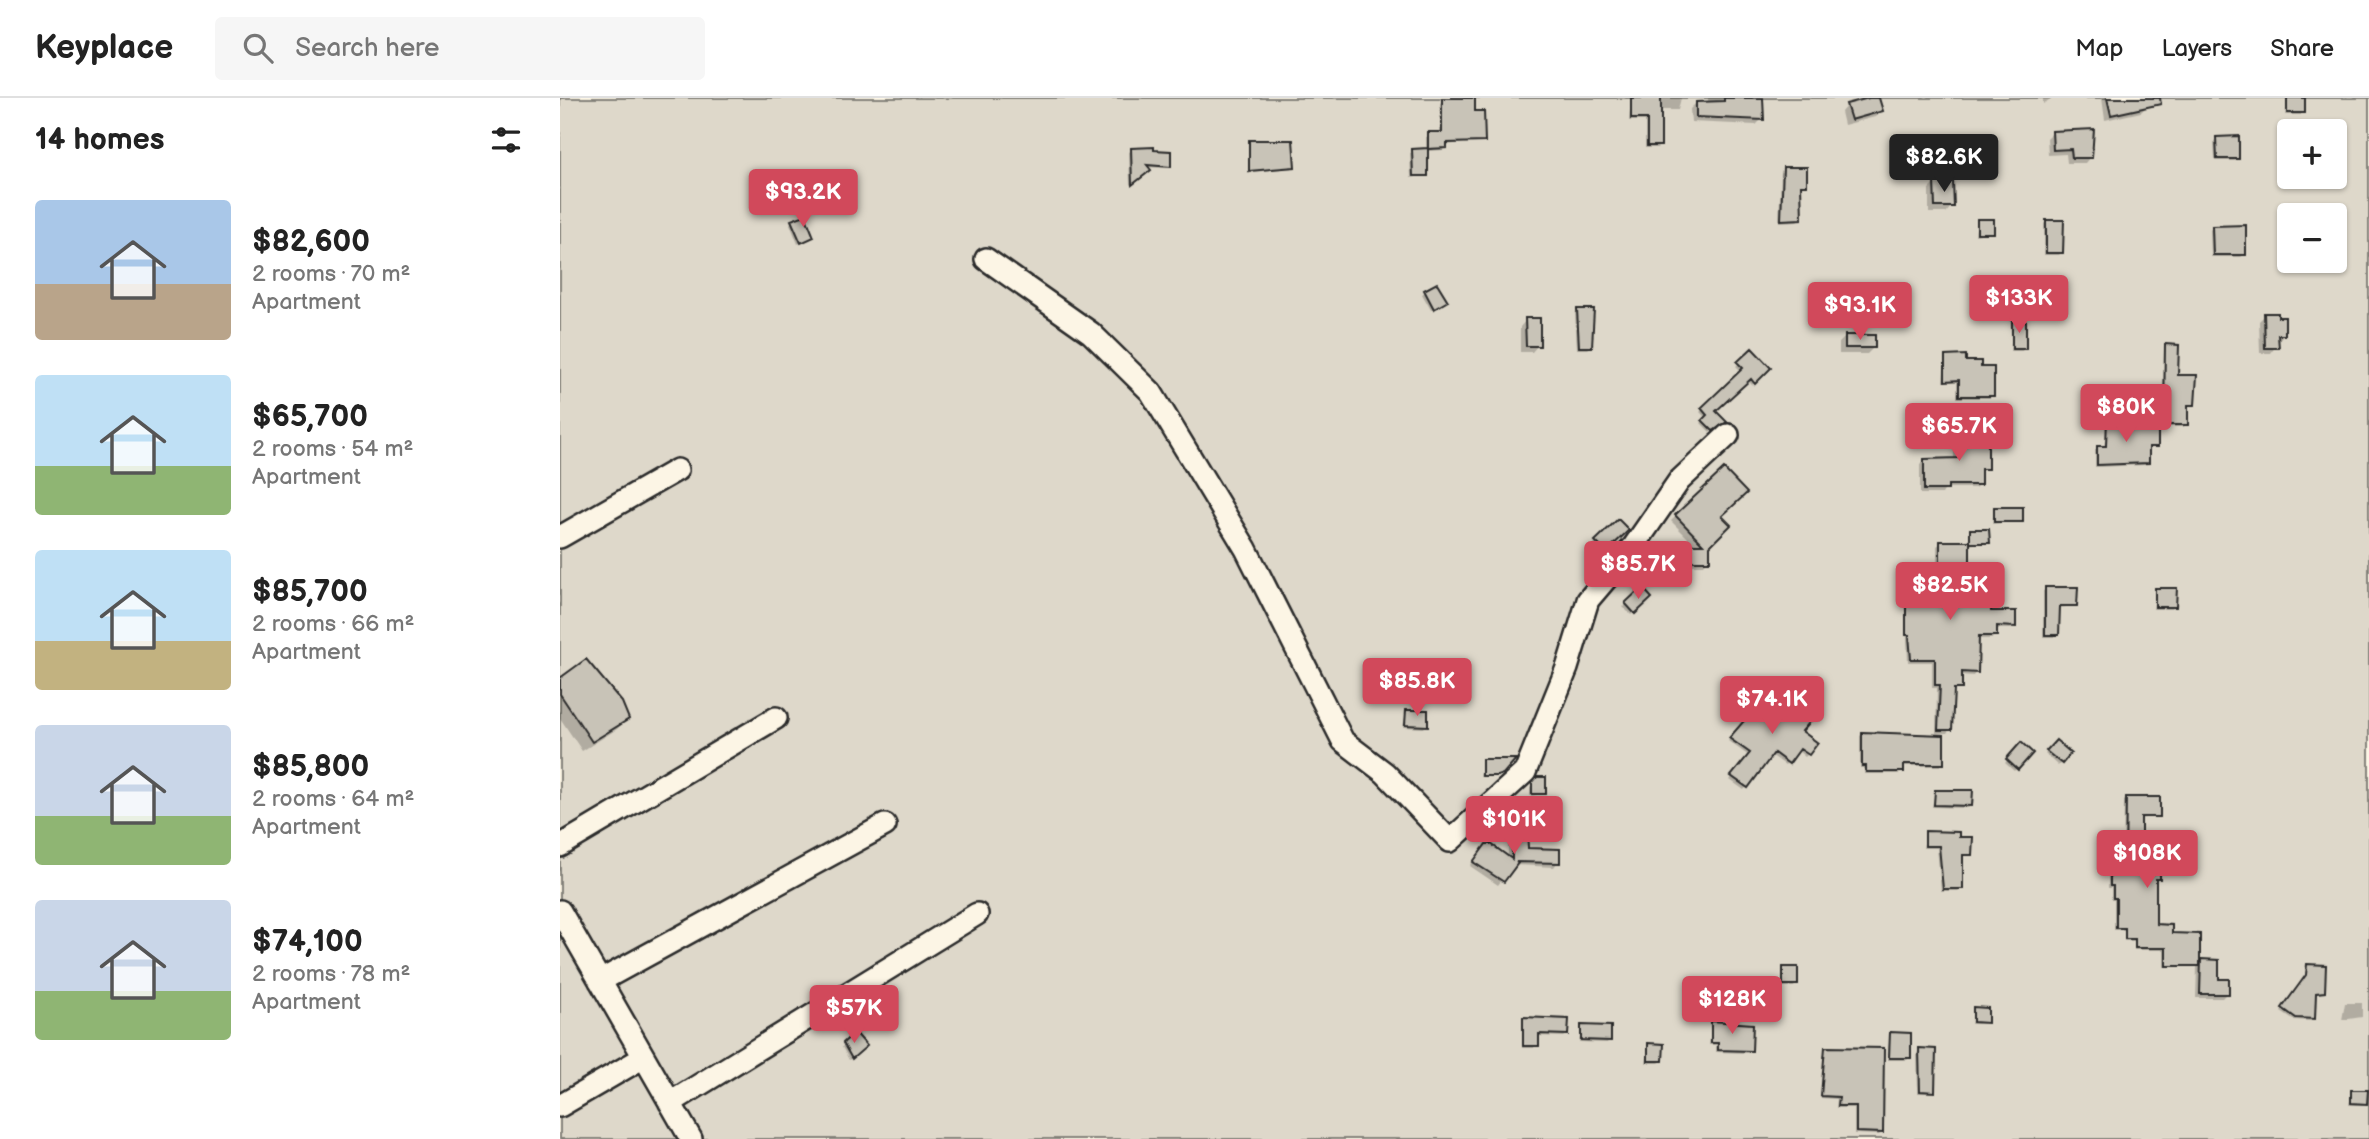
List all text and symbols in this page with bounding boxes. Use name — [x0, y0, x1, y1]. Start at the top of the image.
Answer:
search box — [215, 17, 705, 80]
text: Keyplace — [35, 28, 173, 68]
icon: search — [239, 29, 277, 67]
text: Search here — [295, 33, 439, 64]
text: Map — [2075, 34, 2123, 63]
text: Layers — [2161, 34, 2232, 63]
text: Share — [2270, 34, 2334, 63]
map controls — [2277, 119, 2347, 273]
button: + — [2277, 119, 2347, 189]
icon: filters — [487, 121, 525, 159]
text: 14 homes — [35, 122, 164, 158]
pin: $82.6K — [1887, 134, 2001, 194]
text: $82.6K — [1905, 143, 1983, 171]
pin: $93.2K — [746, 170, 860, 229]
text: $93.2K — [765, 178, 841, 206]
button: − — [2277, 203, 2347, 273]
text: $82,600 — [252, 224, 370, 260]
icon: home — [91, 228, 175, 312]
text: 2 rooms · 70 m² — [252, 260, 411, 288]
pin: $133K — [1970, 275, 2068, 335]
pin: $93.1K — [1803, 282, 1917, 342]
text: $133K — [1985, 284, 2053, 312]
text: Apartment — [252, 288, 361, 316]
text: $93.1K — [1824, 291, 1896, 319]
pin: $80K — [2085, 384, 2167, 444]
text: $80K — [2097, 393, 2155, 421]
text: $65,700 — [252, 399, 368, 435]
icon: home — [91, 403, 175, 487]
pin: $65.7K — [1902, 404, 2016, 463]
text: $65.7K — [1921, 412, 1997, 440]
text: 2 rooms · 54 m² — [252, 435, 414, 463]
text: Apartment — [252, 463, 361, 491]
pin: $85.7K — [1581, 542, 1695, 601]
text: $85.7K — [1600, 550, 1676, 578]
pin: $82.5K — [1893, 562, 2007, 622]
text: $82.5K — [1912, 571, 1988, 599]
text: $85,700 — [252, 574, 368, 610]
icon: home — [91, 578, 175, 662]
text: 2 rooms · 66 m² — [252, 610, 414, 638]
text: Apartment — [252, 638, 361, 666]
pin: $85.8K — [1360, 658, 1474, 718]
text: $85.8K — [1379, 667, 1455, 695]
pin: $74.1K — [1715, 676, 1829, 736]
text: $74.1K — [1736, 685, 1808, 713]
text: $85,800 — [252, 749, 369, 785]
icon: home — [91, 753, 175, 837]
text: 2 rooms · 64 m² — [252, 785, 414, 813]
pin: $101K — [1465, 796, 1563, 856]
text: $101K — [1482, 805, 1546, 833]
text: Apartment — [252, 813, 361, 841]
pin: $108K — [2098, 830, 2196, 890]
text: $108K — [2113, 839, 2181, 867]
text: $74,100 — [252, 924, 363, 960]
icon: home — [91, 928, 175, 1012]
text: 2 rooms · 78 m² — [252, 960, 410, 988]
pin: $128K — [1683, 976, 1781, 1036]
text: $128K — [1698, 985, 1766, 1013]
pin: $57K — [813, 986, 895, 1045]
text: Apartment — [252, 988, 361, 1016]
text: $57K — [826, 994, 882, 1022]

